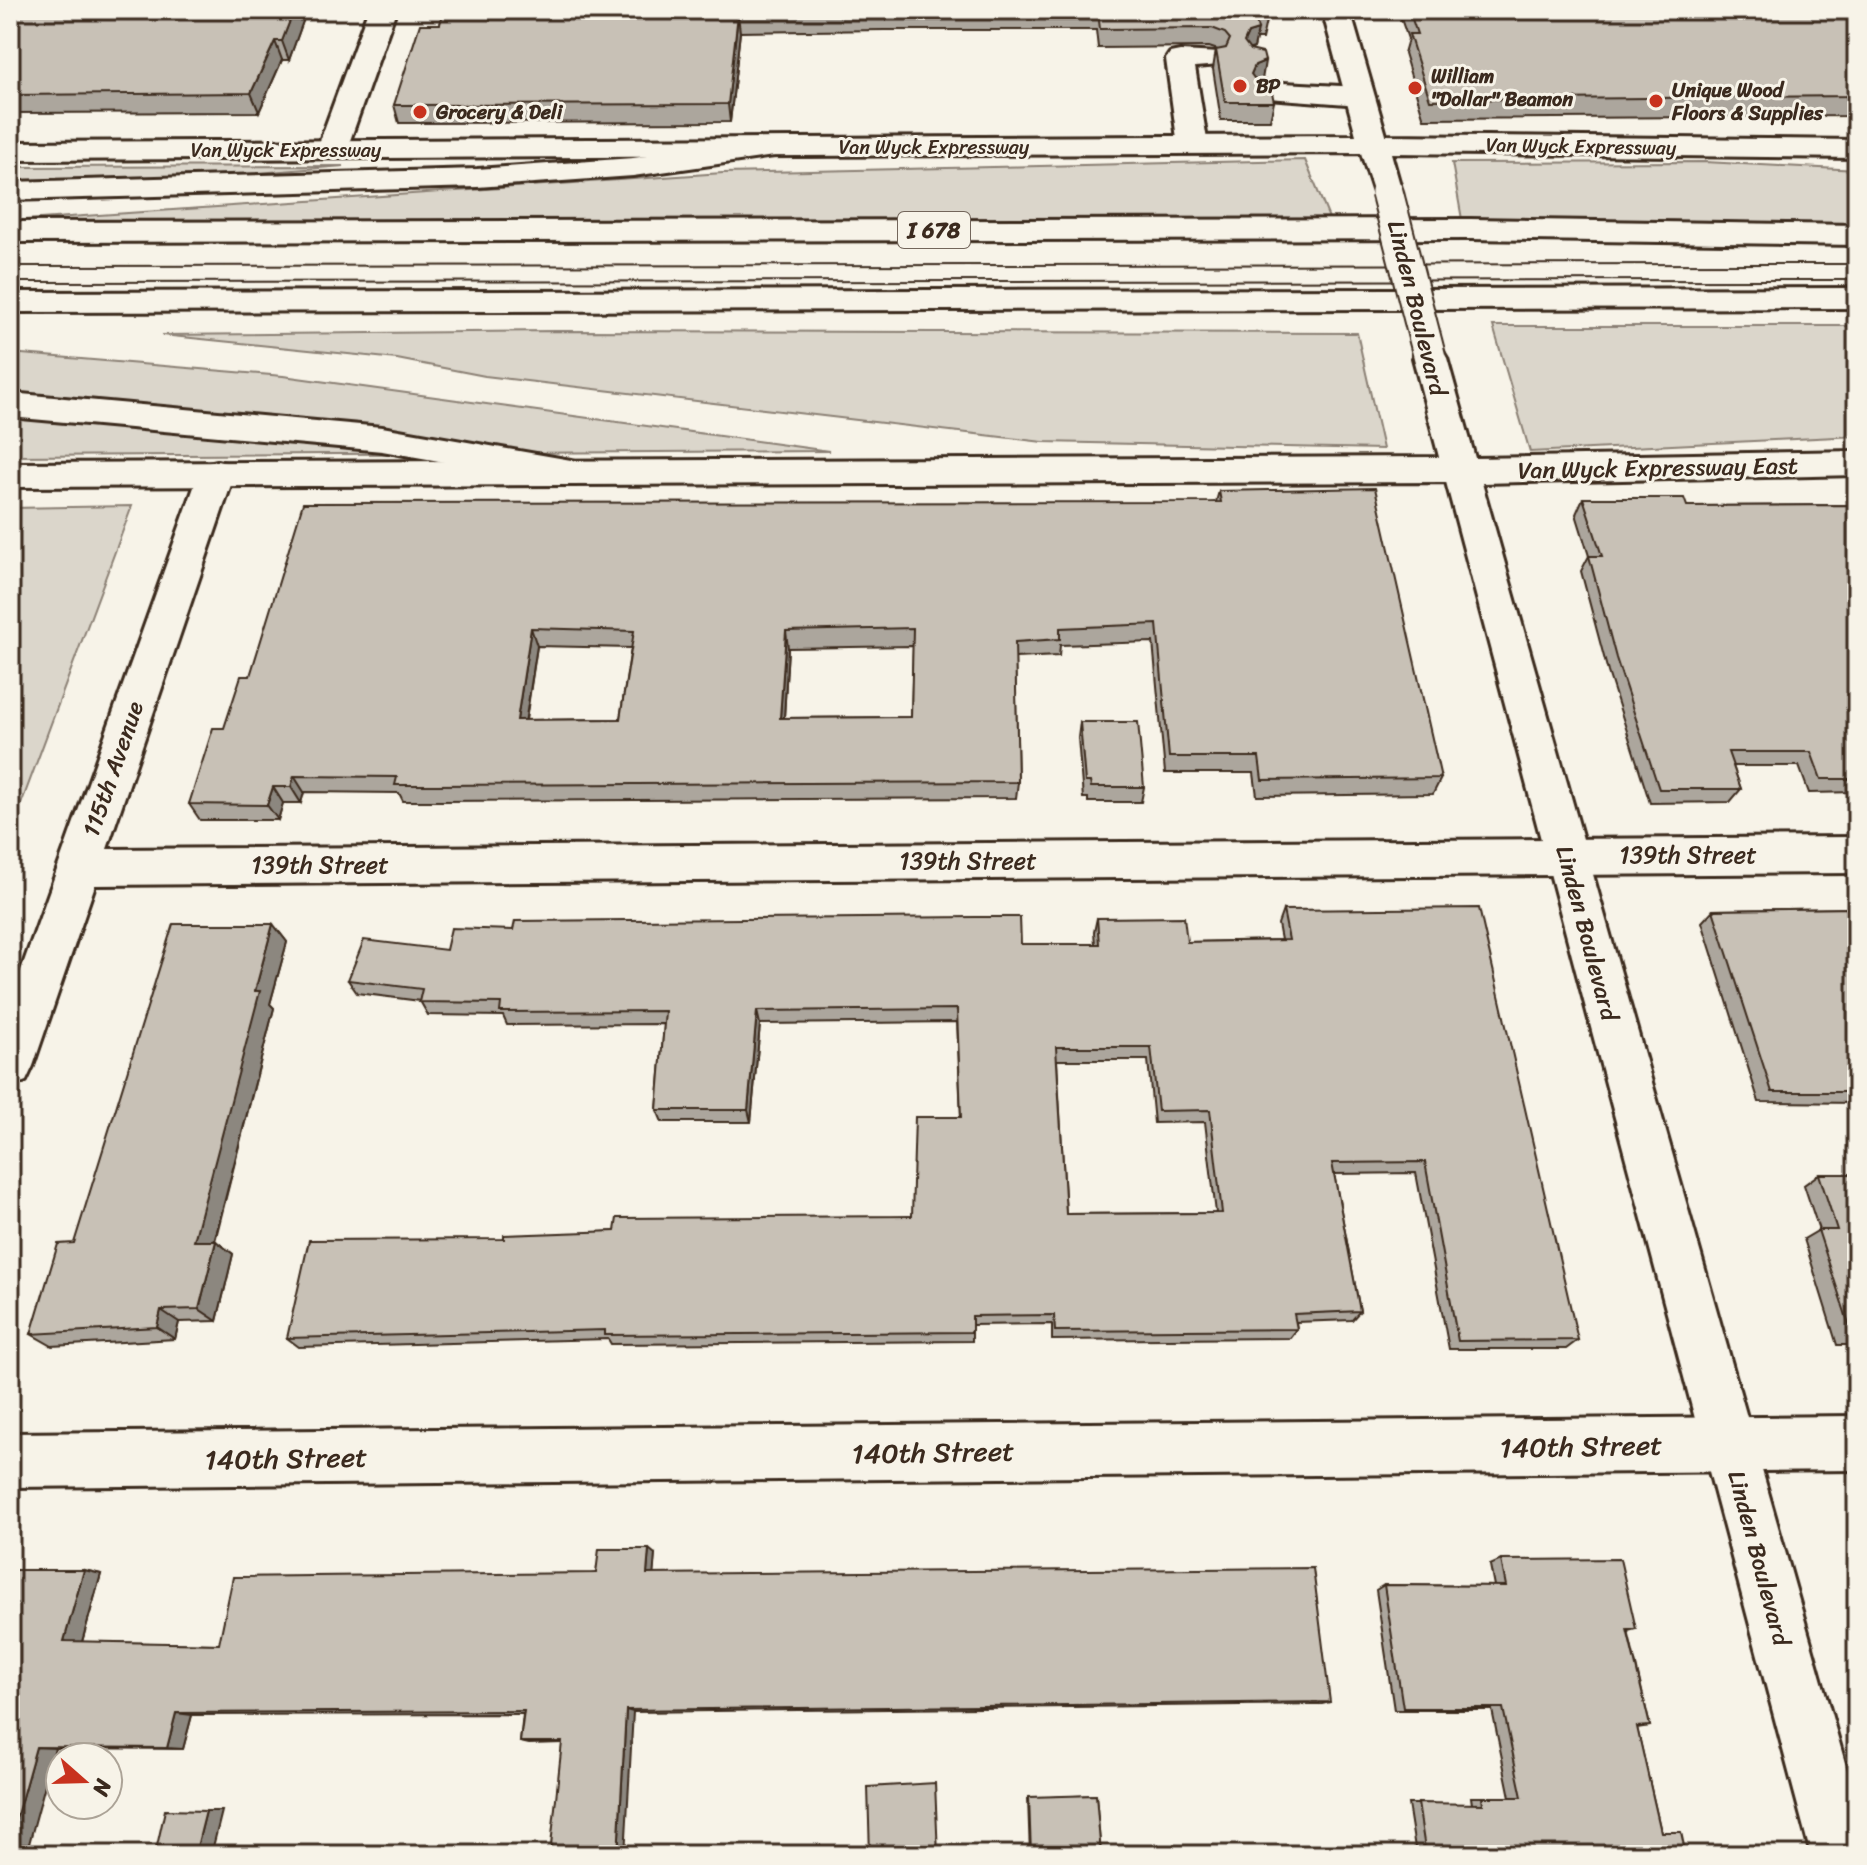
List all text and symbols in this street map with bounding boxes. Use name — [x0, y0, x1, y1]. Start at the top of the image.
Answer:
place label: William "Dollar" Beamon — [1431, 59, 1573, 117]
place label: BP — [1256, 69, 1281, 104]
place label: Unique Wood Floors & Supplies — [1671, 73, 1824, 131]
marker: BP — [1231, 77, 1249, 95]
marker: William "Dollar" Beamon — [1406, 79, 1424, 97]
marker: Unique Wood Floors & Supplies — [1647, 92, 1665, 110]
place label: Grocery & Deli — [435, 95, 564, 130]
marker: Grocery & Deli — [411, 103, 429, 121]
street label: Van Wyck Expressway — [1486, 127, 1677, 166]
street label: Van Wyck Expressway — [839, 130, 1030, 165]
street label: Van Wyck Expressway — [191, 133, 382, 168]
road number: I 678 — [898, 212, 970, 248]
street label: Linden Boulevard — [1375, 216, 1460, 403]
street label: Van Wyck Expressway East — [1517, 445, 1799, 491]
street label: 115th Avenue — [70, 695, 156, 843]
street label: 139th Street — [1619, 834, 1757, 876]
street label: 139th Street — [899, 840, 1037, 882]
street label: Linden Boulevard — [1543, 841, 1631, 1027]
street label: 139th Street — [251, 844, 389, 886]
street label: 140th Street — [1499, 1421, 1663, 1472]
street label: 140th Street — [851, 1427, 1015, 1478]
street label: 140th Street — [204, 1433, 368, 1484]
street label: Linden Boulevard — [1715, 1466, 1803, 1652]
north arrow — [44, 1741, 124, 1821]
text: N — [81, 1773, 124, 1802]

